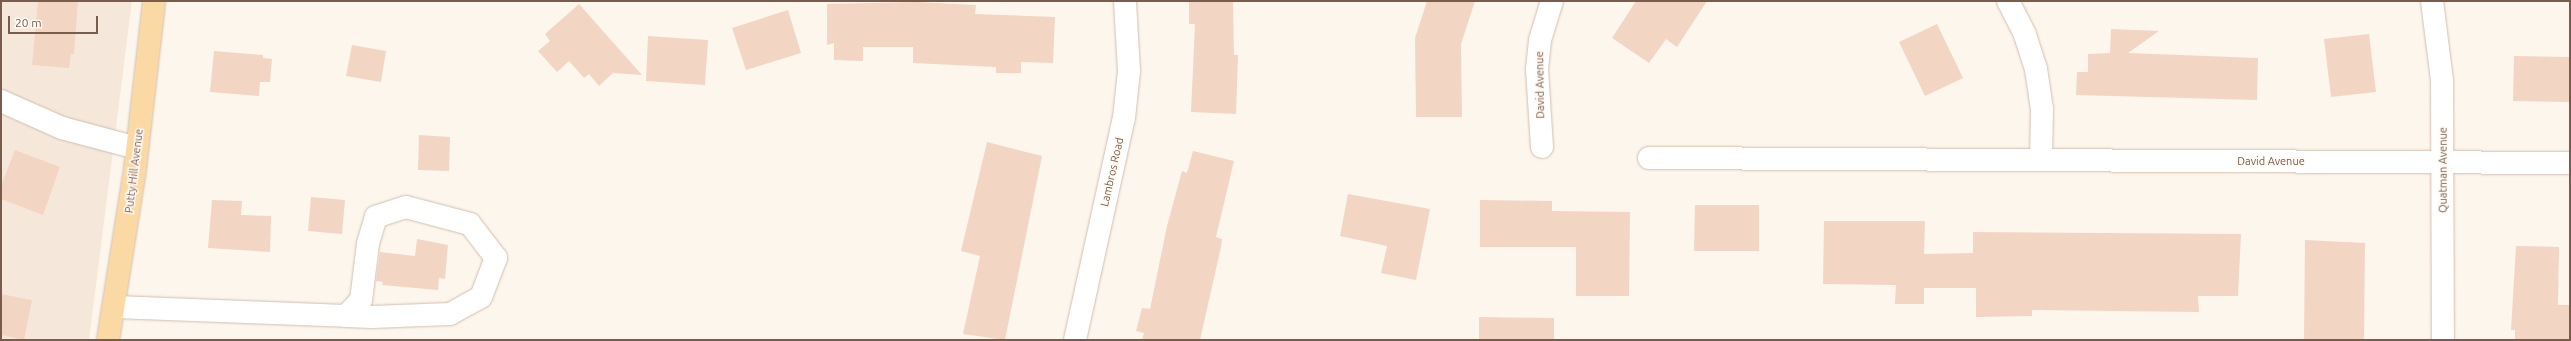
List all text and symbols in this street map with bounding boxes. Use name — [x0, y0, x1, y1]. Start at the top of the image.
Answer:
scale bar — [10, 8, 100, 34]
text: 20 m — [15, 16, 42, 29]
street label: David Avenue — [1533, 51, 1547, 119]
street label: Quatman Avenue — [2436, 127, 2450, 213]
street label: Putty Hill Avenue — [122, 128, 146, 214]
street label: Lambros Road — [1098, 136, 1126, 208]
street label: David Avenue — [2237, 154, 2305, 168]

